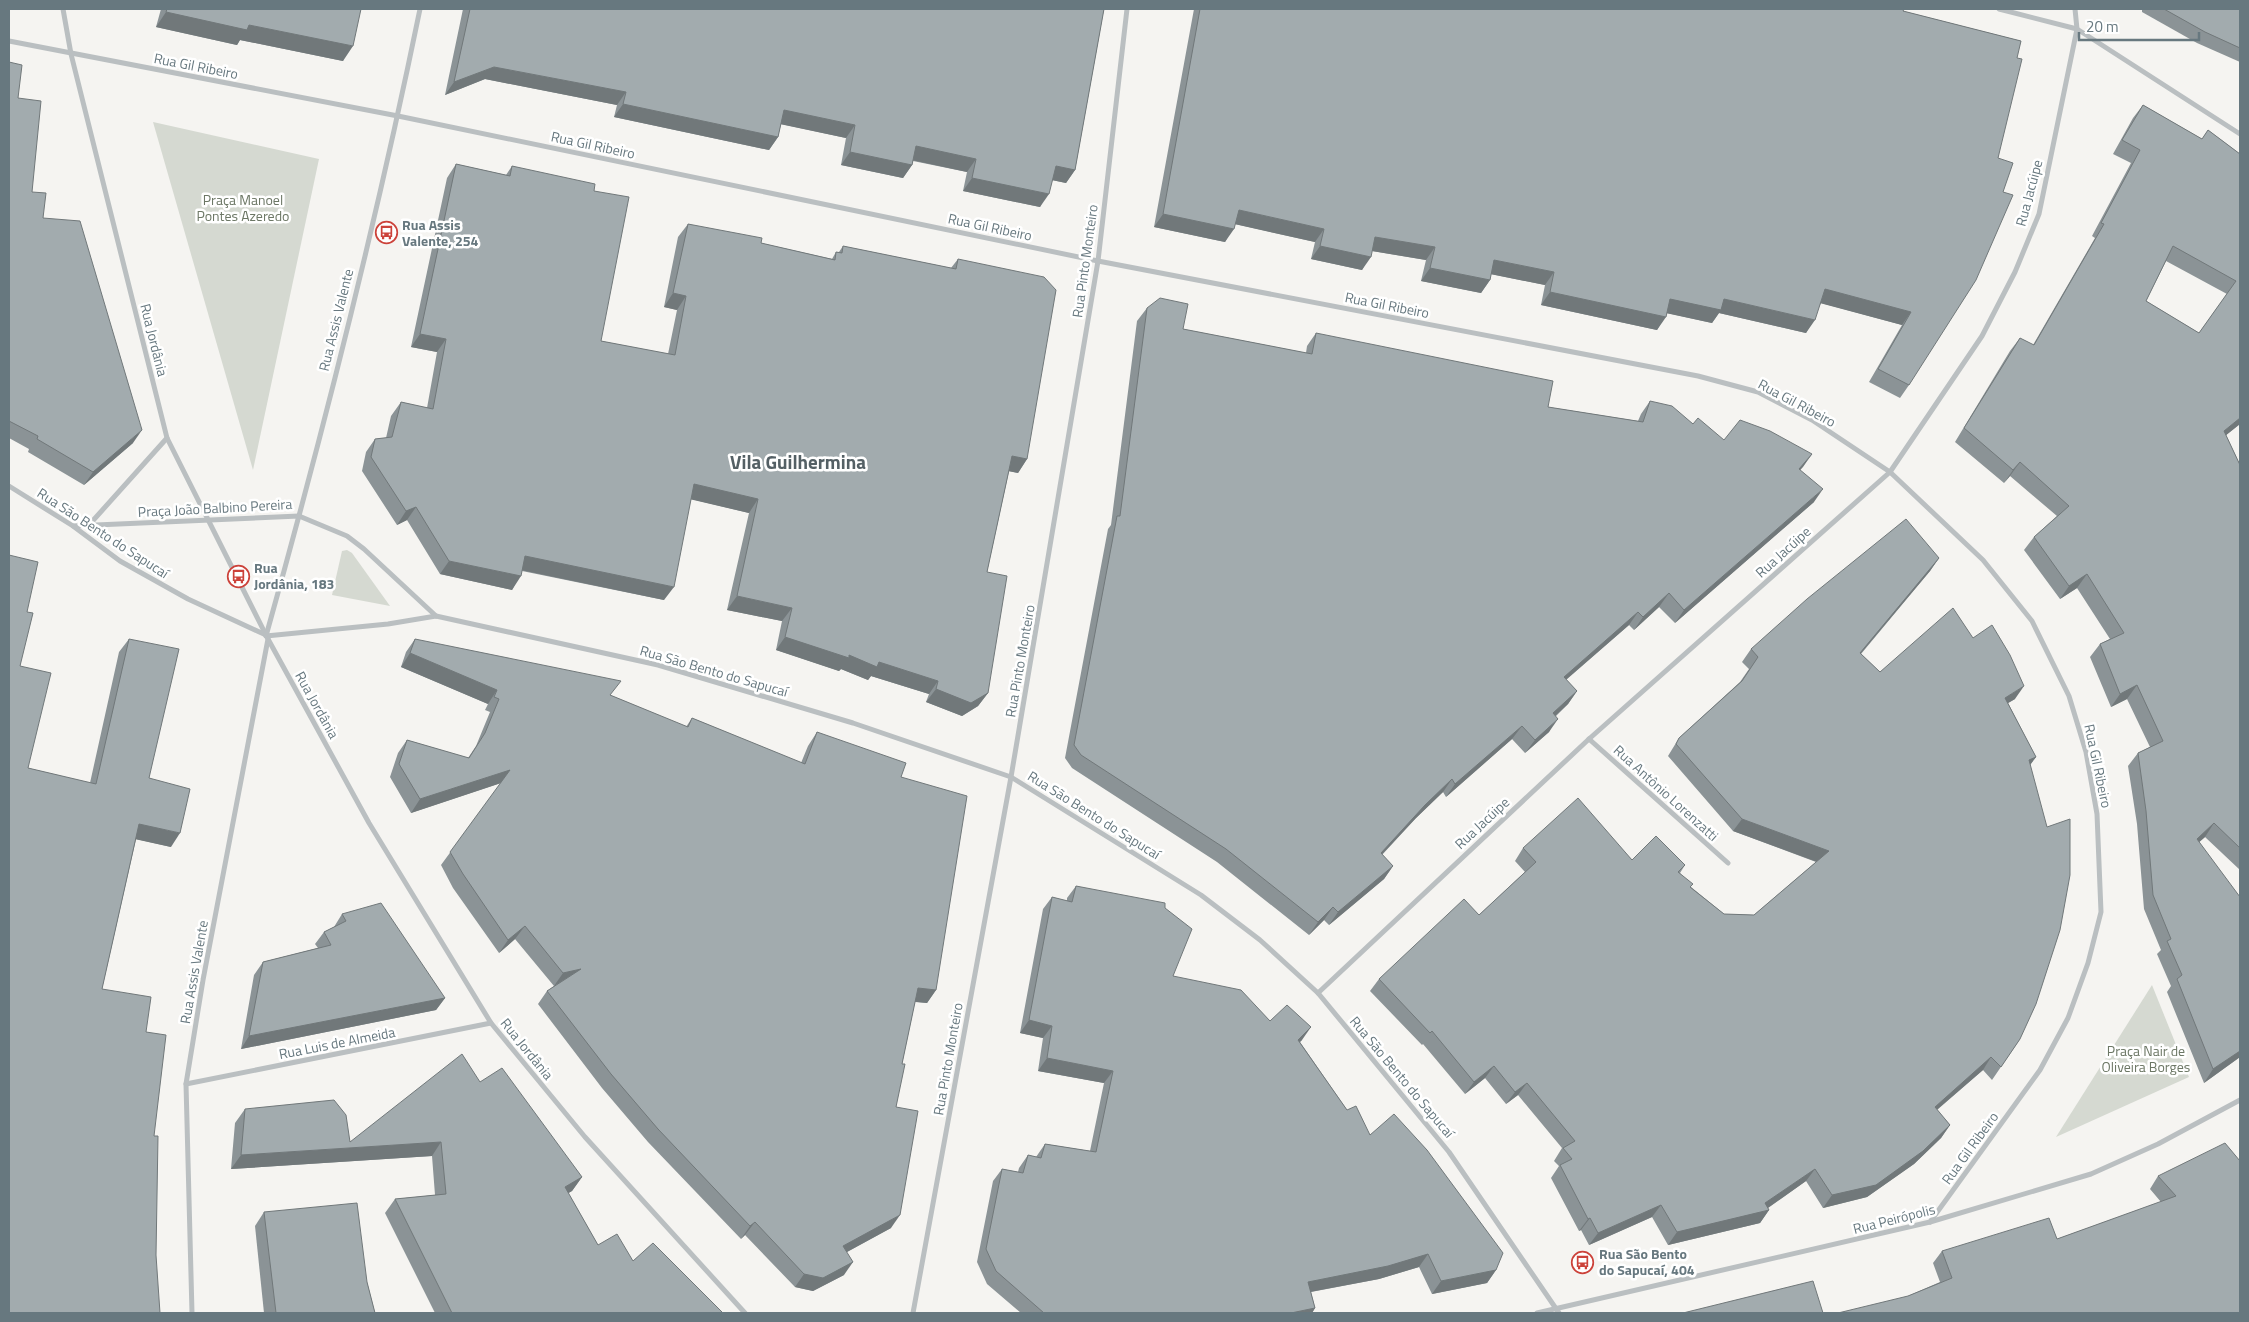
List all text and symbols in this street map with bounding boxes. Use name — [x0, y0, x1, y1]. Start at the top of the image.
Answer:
scale bar — [2079, 10, 2199, 42]
text: 20 m — [2086, 15, 2119, 38]
street label: Rua Gil Ribeiro — [152, 47, 240, 84]
street label: Rua Gil Ribeiro — [549, 125, 637, 164]
street label: Rua Jacúipe — [2010, 157, 2047, 229]
park label: Praça Manoel Pontes Azeredo — [196, 189, 290, 226]
street label: Rua Pinto Monteiro — [1066, 203, 1103, 319]
street label: Rua Gil Ribeiro — [946, 207, 1034, 246]
place label: Rua Assis Valente, 254 — [402, 214, 479, 251]
bus stop icon: Rua Assis Valente, 254 — [374, 221, 398, 245]
street label: Rua Assis Valente — [313, 267, 358, 373]
street label: Rua Gil Ribeiro — [1343, 286, 1431, 323]
street label: Rua Jordânia — [135, 301, 174, 378]
street label: Rua Gil Ribeiro — [1755, 373, 1840, 432]
district label: Vila Guilhermina — [730, 447, 866, 476]
street label: Rua São Bento do Sapucaí — [33, 482, 174, 584]
street label: Praça João Balbino Pereira — [137, 493, 293, 522]
street label: Rua Jacúipe — [1750, 521, 1815, 582]
place label: Rua Jordânia, 183 — [254, 557, 334, 594]
bus stop icon: Rua Jordânia, 183 — [226, 564, 250, 588]
street label: Rua Pinto Monteiro — [999, 603, 1040, 719]
street label: Rua São Bento do Sapucaí — [638, 639, 792, 702]
street label: Rua Jordânia — [290, 667, 345, 742]
street label: Rua Gil Ribeiro — [2079, 722, 2118, 810]
street label: Rua Antônio Lorenzatti — [1609, 740, 1723, 846]
street label: Rua São Bento do Sapucaí — [1024, 765, 1166, 865]
street label: Rua Jacúipe — [1450, 792, 1514, 854]
street label: Rua Assis Valente — [174, 919, 213, 1025]
street label: Rua Pinto Monteiro — [927, 1001, 968, 1117]
street label: Rua São Bento do Sapucaí — [1345, 1011, 1460, 1143]
street label: Rua Jordânia — [496, 1013, 559, 1084]
street label: Rua Luis de Almeida — [277, 1021, 397, 1064]
park label: Praça Nair de Oliveira Borges — [2102, 1040, 2190, 1077]
street label: Rua Gil Ribeiro — [1936, 1107, 2003, 1188]
street label: Rua Peirópolis — [1851, 1198, 1937, 1239]
place label: Rua São Bento do Sapucaí, 404 — [1599, 1243, 1695, 1280]
bus stop icon: Rua São Bento do Sapucaí, 404 — [1571, 1250, 1595, 1274]

